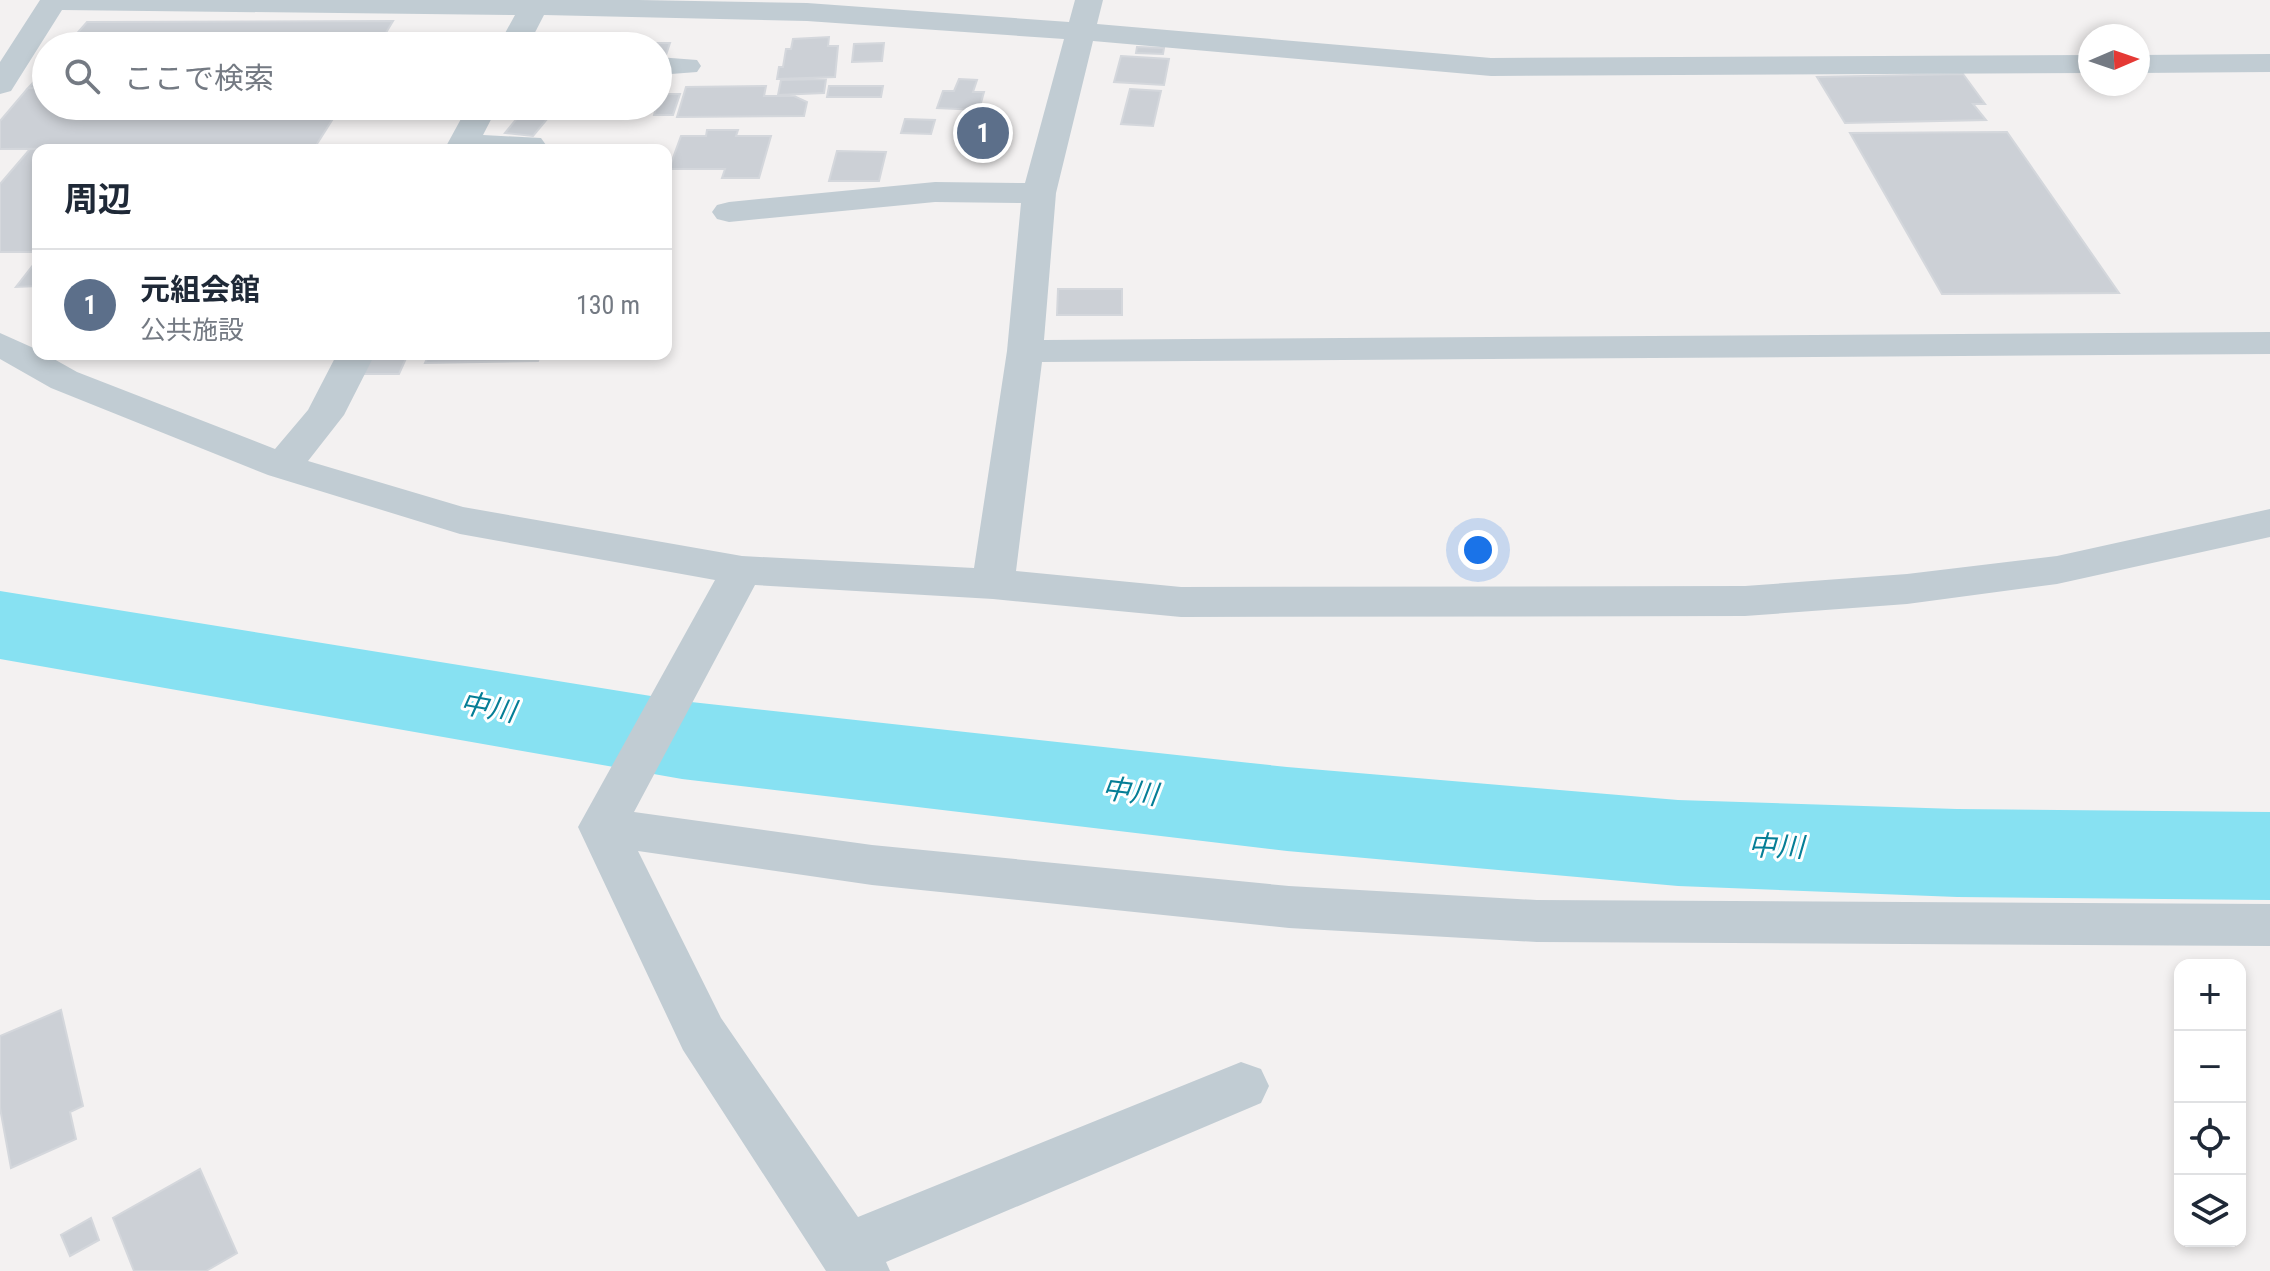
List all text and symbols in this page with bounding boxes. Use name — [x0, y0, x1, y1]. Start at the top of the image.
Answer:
north arrow — [2078, 24, 2150, 96]
search box — [32, 32, 672, 120]
icon: search — [60, 54, 104, 98]
text: ここで検索 — [124, 61, 274, 96]
pin: 1 — [957, 103, 1009, 163]
text: 周辺 — [64, 179, 132, 219]
text: 元組会館 — [140, 272, 260, 307]
text: 1 — [83, 290, 97, 320]
text: 130 m — [576, 290, 640, 320]
text: 公共施設 — [140, 315, 244, 345]
your location — [1458, 530, 1498, 570]
water label: 中川 — [457, 686, 521, 729]
water label: 中川 — [1100, 772, 1163, 812]
water label: 中川 — [1747, 829, 1808, 864]
map controls — [2174, 959, 2246, 1247]
button: + — [2174, 959, 2246, 1031]
button: − — [2174, 1031, 2246, 1103]
button: locate — [2174, 1103, 2246, 1175]
button: layers — [2174, 1175, 2246, 1247]

